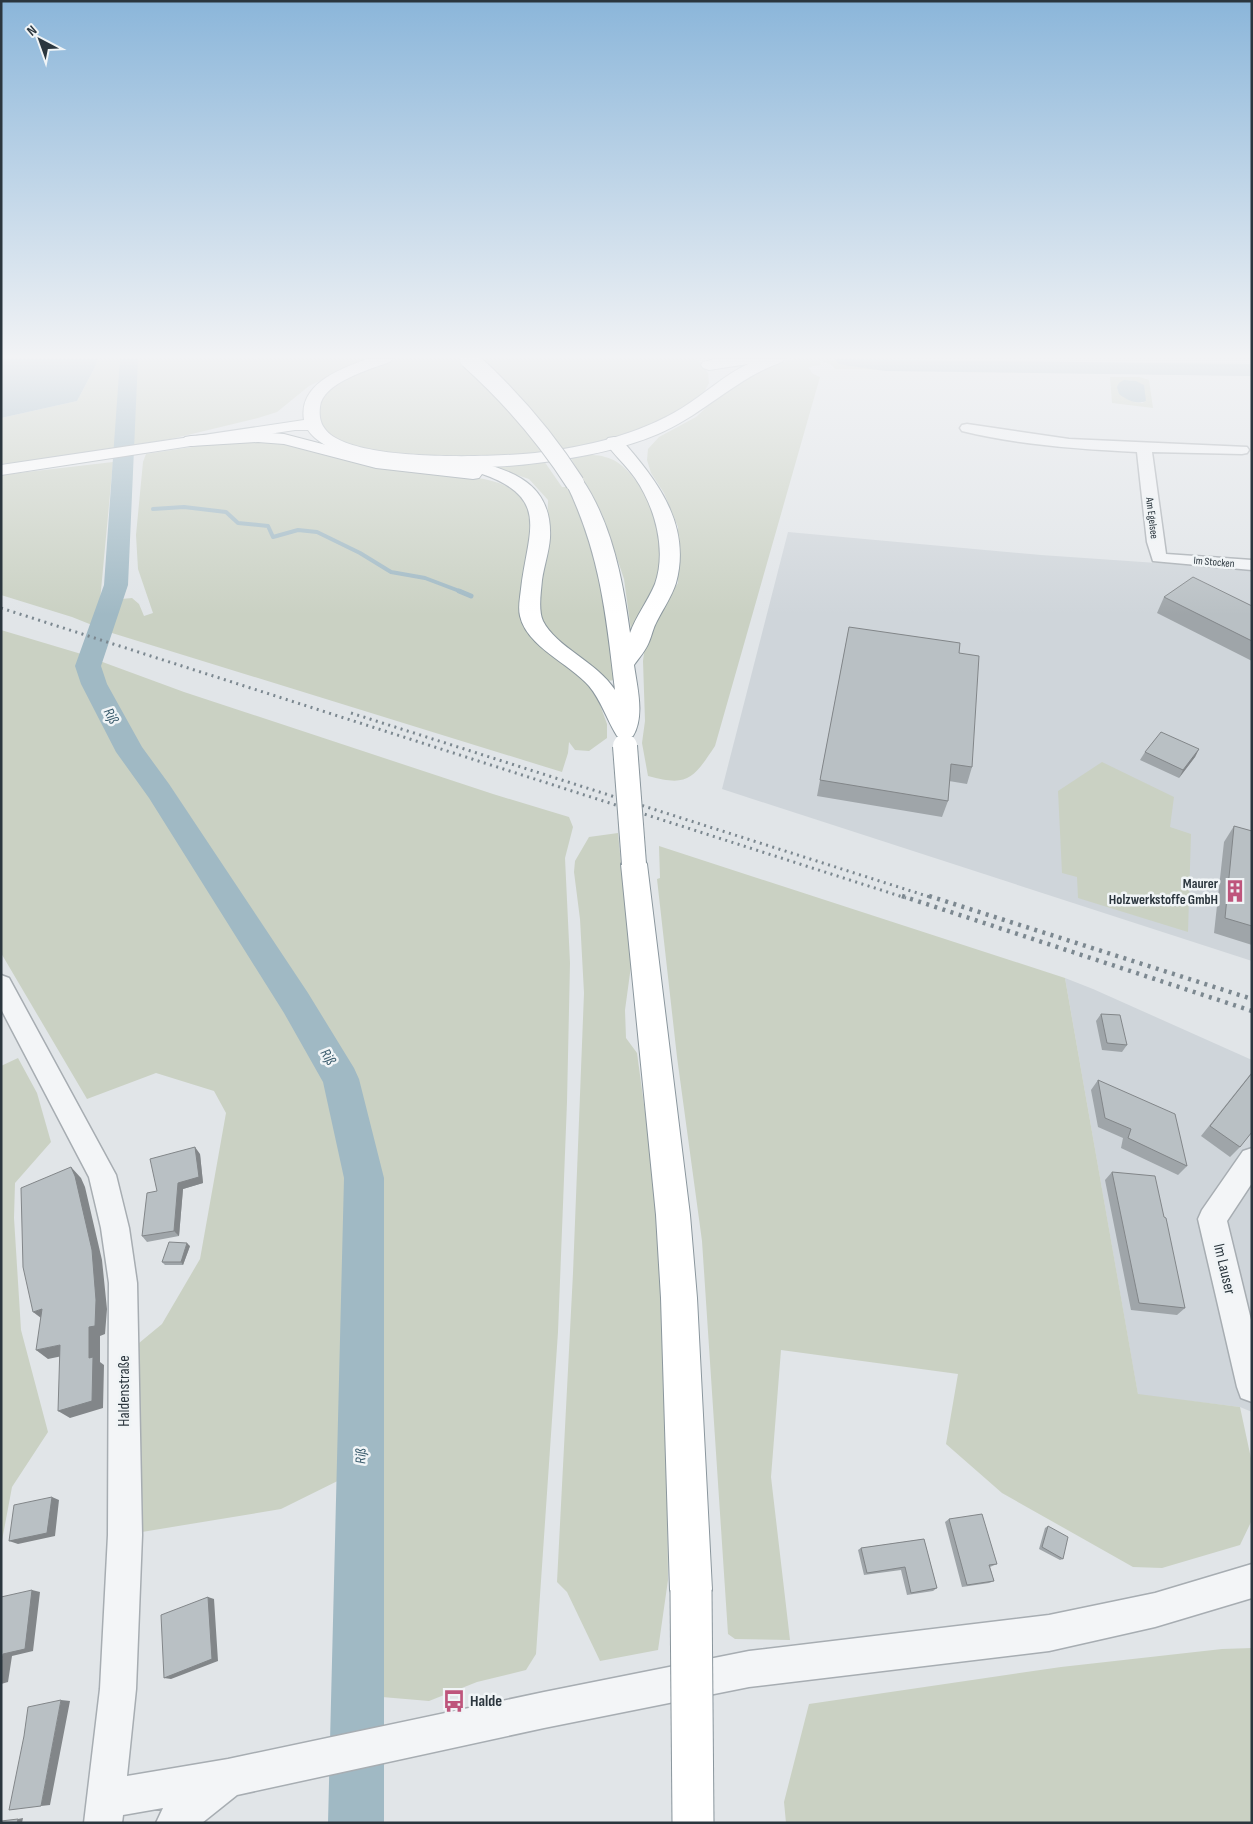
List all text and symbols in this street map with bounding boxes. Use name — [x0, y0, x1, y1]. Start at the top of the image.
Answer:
north arrow — [15, 15, 65, 65]
text: N — [23, 22, 40, 39]
street label: Am Egelsee — [1143, 495, 1161, 540]
street label: Im Stocken — [1193, 554, 1235, 570]
water label: Riß — [99, 705, 123, 727]
place label: Maurer Holzwerkstoffe GmbH — [1109, 875, 1219, 908]
building icon: Maurer Holzwerkstoffe GmbH — [1222, 878, 1248, 904]
water label: Riß — [316, 1045, 340, 1069]
street label: Im Lauser — [1209, 1242, 1239, 1297]
street label: Haldenstraße — [115, 1355, 134, 1427]
water label: Riß — [351, 1448, 371, 1464]
bus stop icon: Halde — [441, 1688, 467, 1714]
place label: Halde — [470, 1692, 502, 1711]

